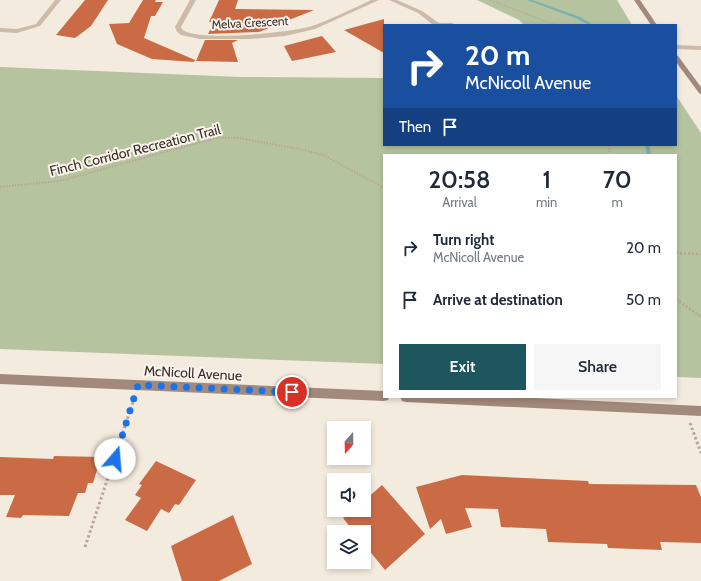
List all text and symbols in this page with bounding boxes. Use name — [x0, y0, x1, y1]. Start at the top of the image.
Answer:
street label: Melva Crescent — [211, 13, 289, 32]
text: 20 m — [465, 38, 530, 72]
icon: right — [399, 40, 451, 92]
text: McNicoll Avenue — [465, 72, 591, 94]
icon: arrive — [439, 116, 461, 138]
text: Then — [399, 118, 431, 136]
street label: Finch Corridor Recreation Trail — [48, 120, 223, 180]
text: 20:58 — [428, 165, 491, 194]
text: 1 — [542, 165, 551, 194]
text: 70 — [603, 165, 632, 194]
text: Arrival — [442, 194, 477, 210]
text: min — [536, 194, 557, 210]
text: m — [611, 194, 623, 210]
text: Turn right — [433, 231, 494, 249]
icon: right — [399, 237, 421, 259]
text: 20 m — [626, 239, 661, 257]
text: McNicoll Avenue — [433, 249, 524, 265]
icon: arrive — [399, 289, 421, 311]
text: Arrive at destination — [433, 291, 563, 309]
text: 50 m — [626, 291, 661, 309]
button: Exit — [399, 344, 526, 390]
button: Share — [534, 344, 661, 390]
street label: McNicoll Avenue — [143, 361, 243, 385]
pin — [275, 375, 309, 409]
icon: arrive — [281, 381, 303, 403]
north arrow — [327, 421, 371, 465]
map controls — [327, 421, 371, 569]
position arrow — [94, 438, 136, 480]
button: sound — [327, 473, 371, 517]
button: layers — [327, 525, 371, 569]

